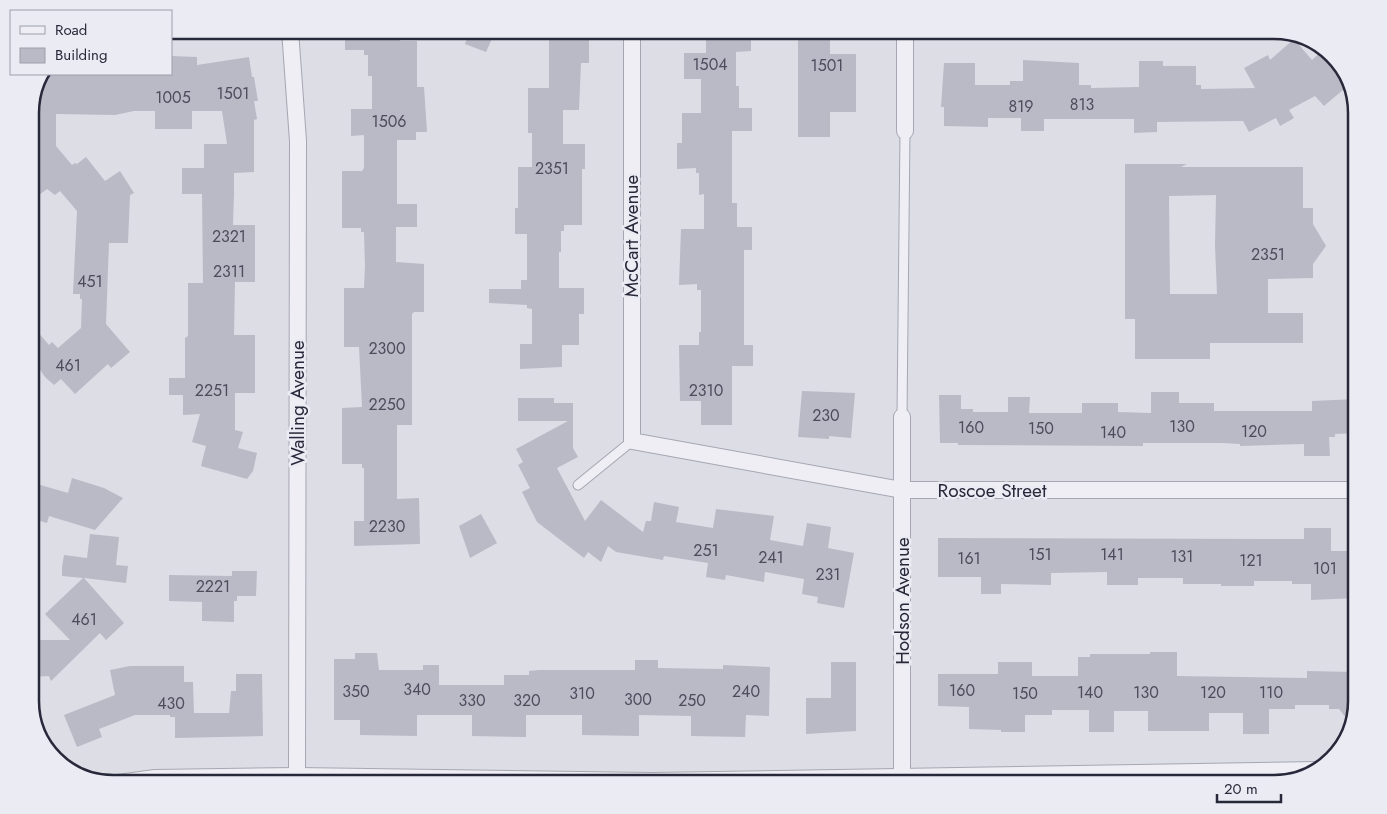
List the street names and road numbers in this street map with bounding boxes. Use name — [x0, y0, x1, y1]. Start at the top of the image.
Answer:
street label: McCart Avenue — [618, 174, 645, 297]
street label: Walling Avenue — [284, 340, 311, 466]
street label: Roscoe Street — [938, 477, 1047, 504]
street label: Hodson Avenue — [889, 537, 916, 665]

